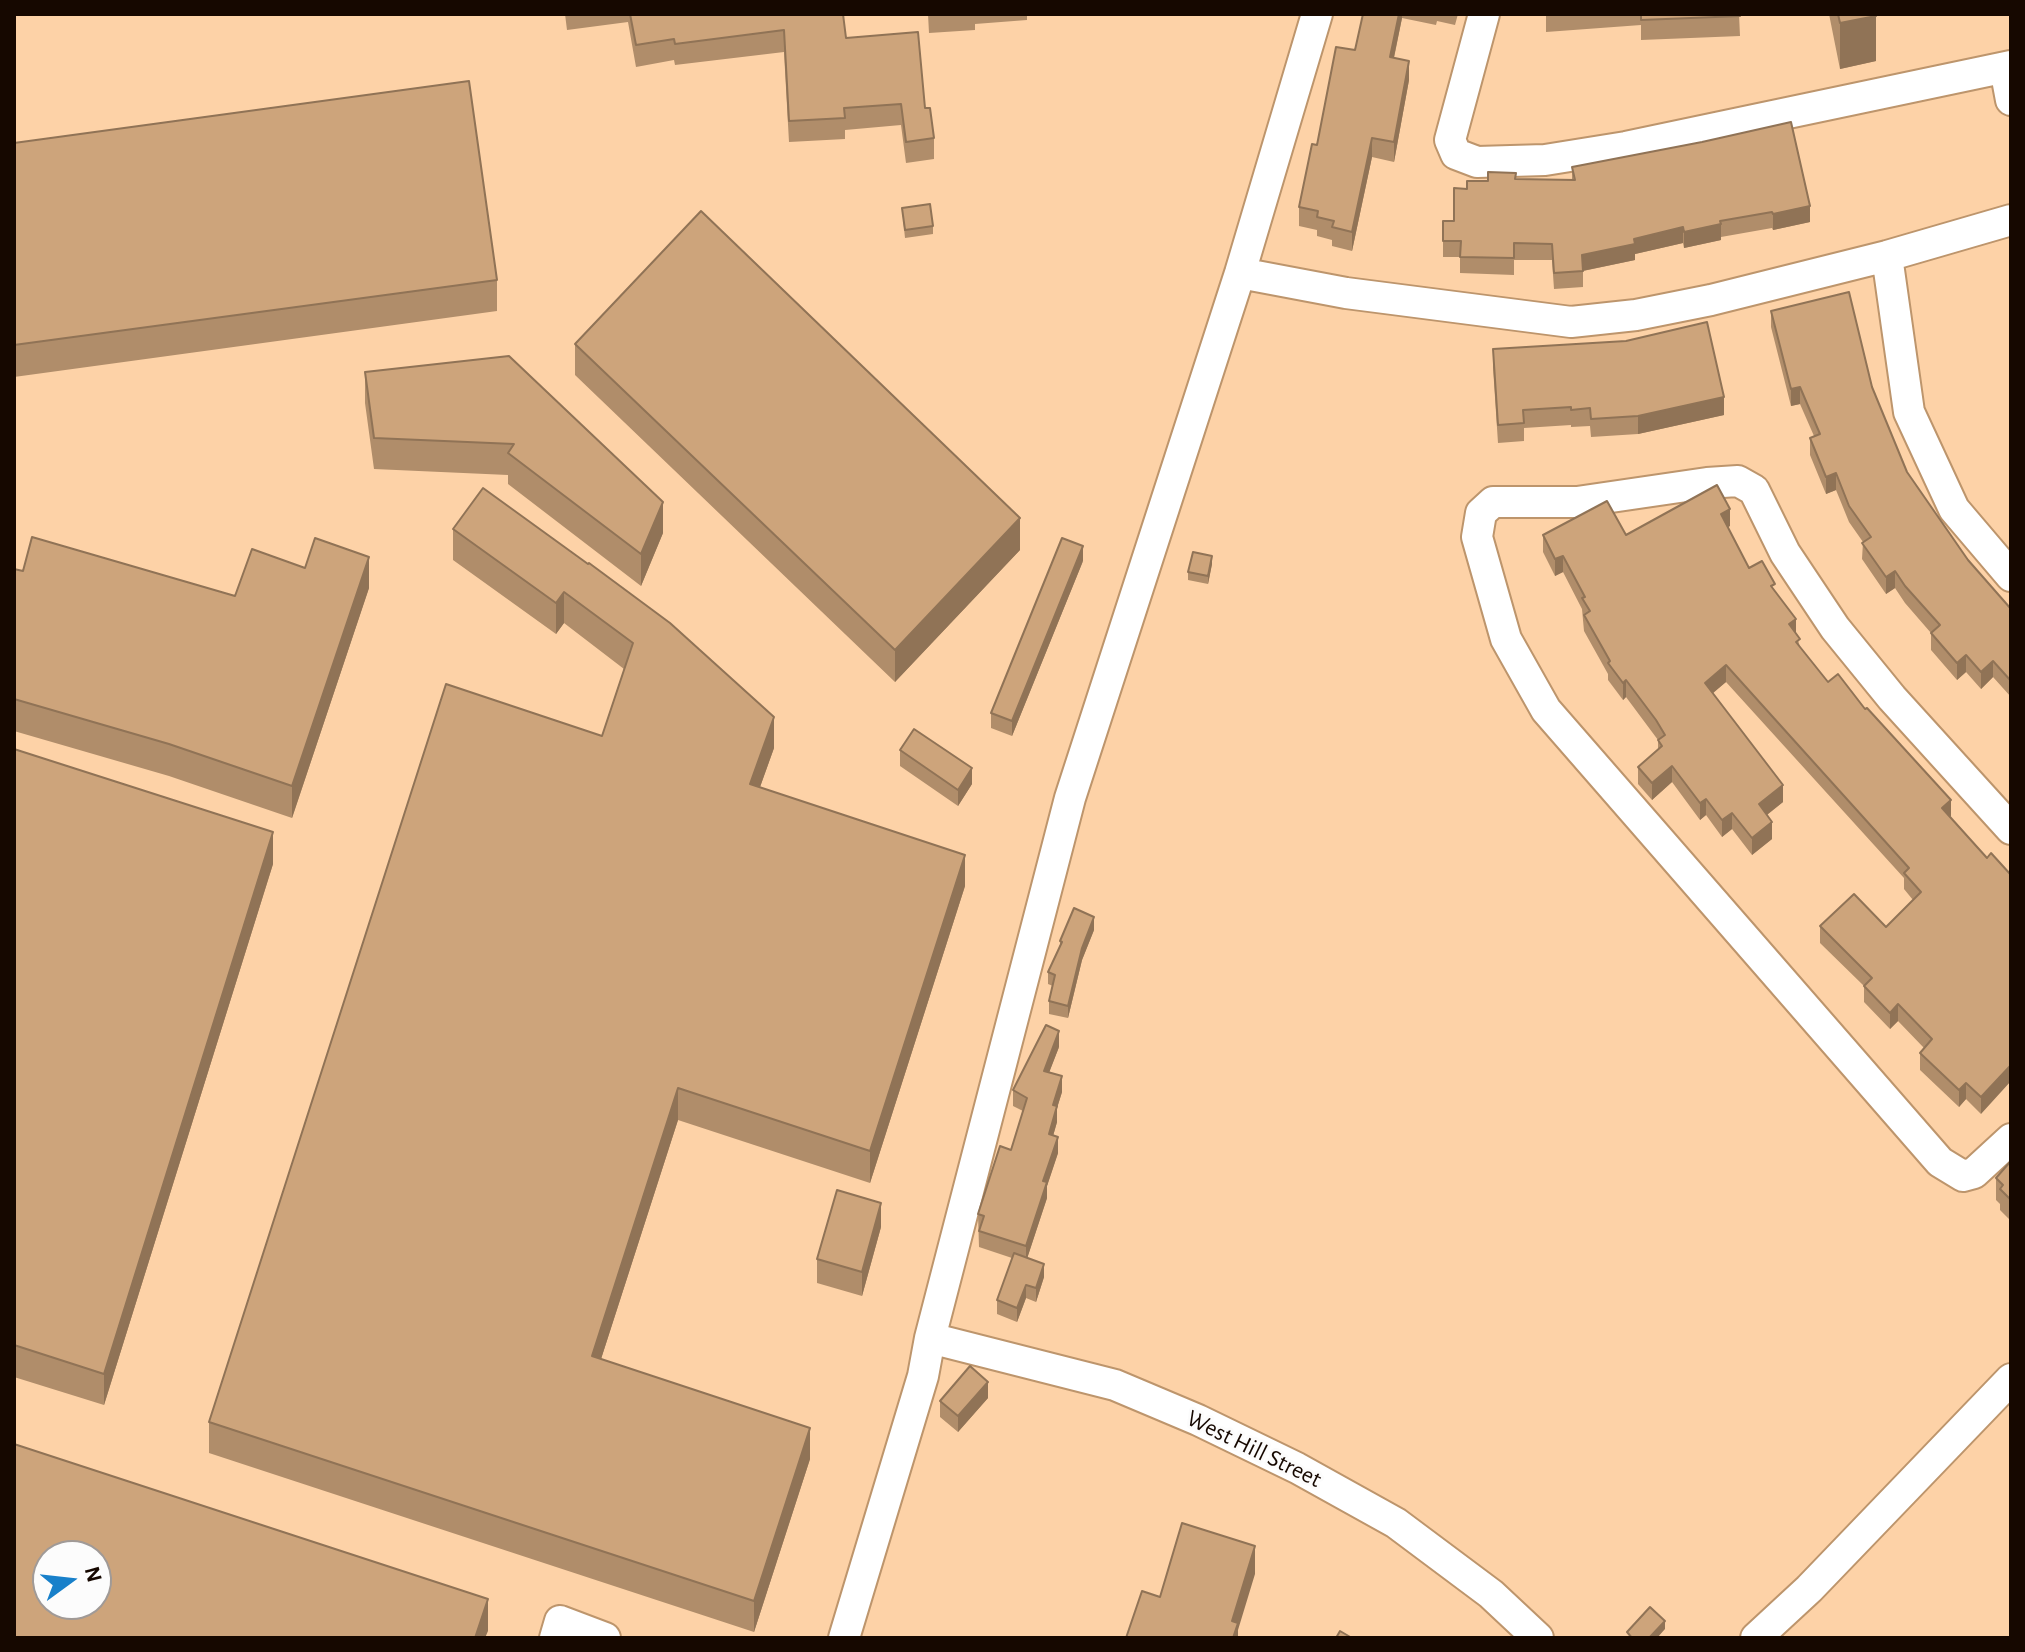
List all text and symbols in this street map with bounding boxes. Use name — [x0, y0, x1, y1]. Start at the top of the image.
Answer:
street label: West Hill Street — [1182, 1404, 1326, 1494]
north arrow — [32, 1540, 112, 1620]
text: N — [81, 1564, 106, 1585]

